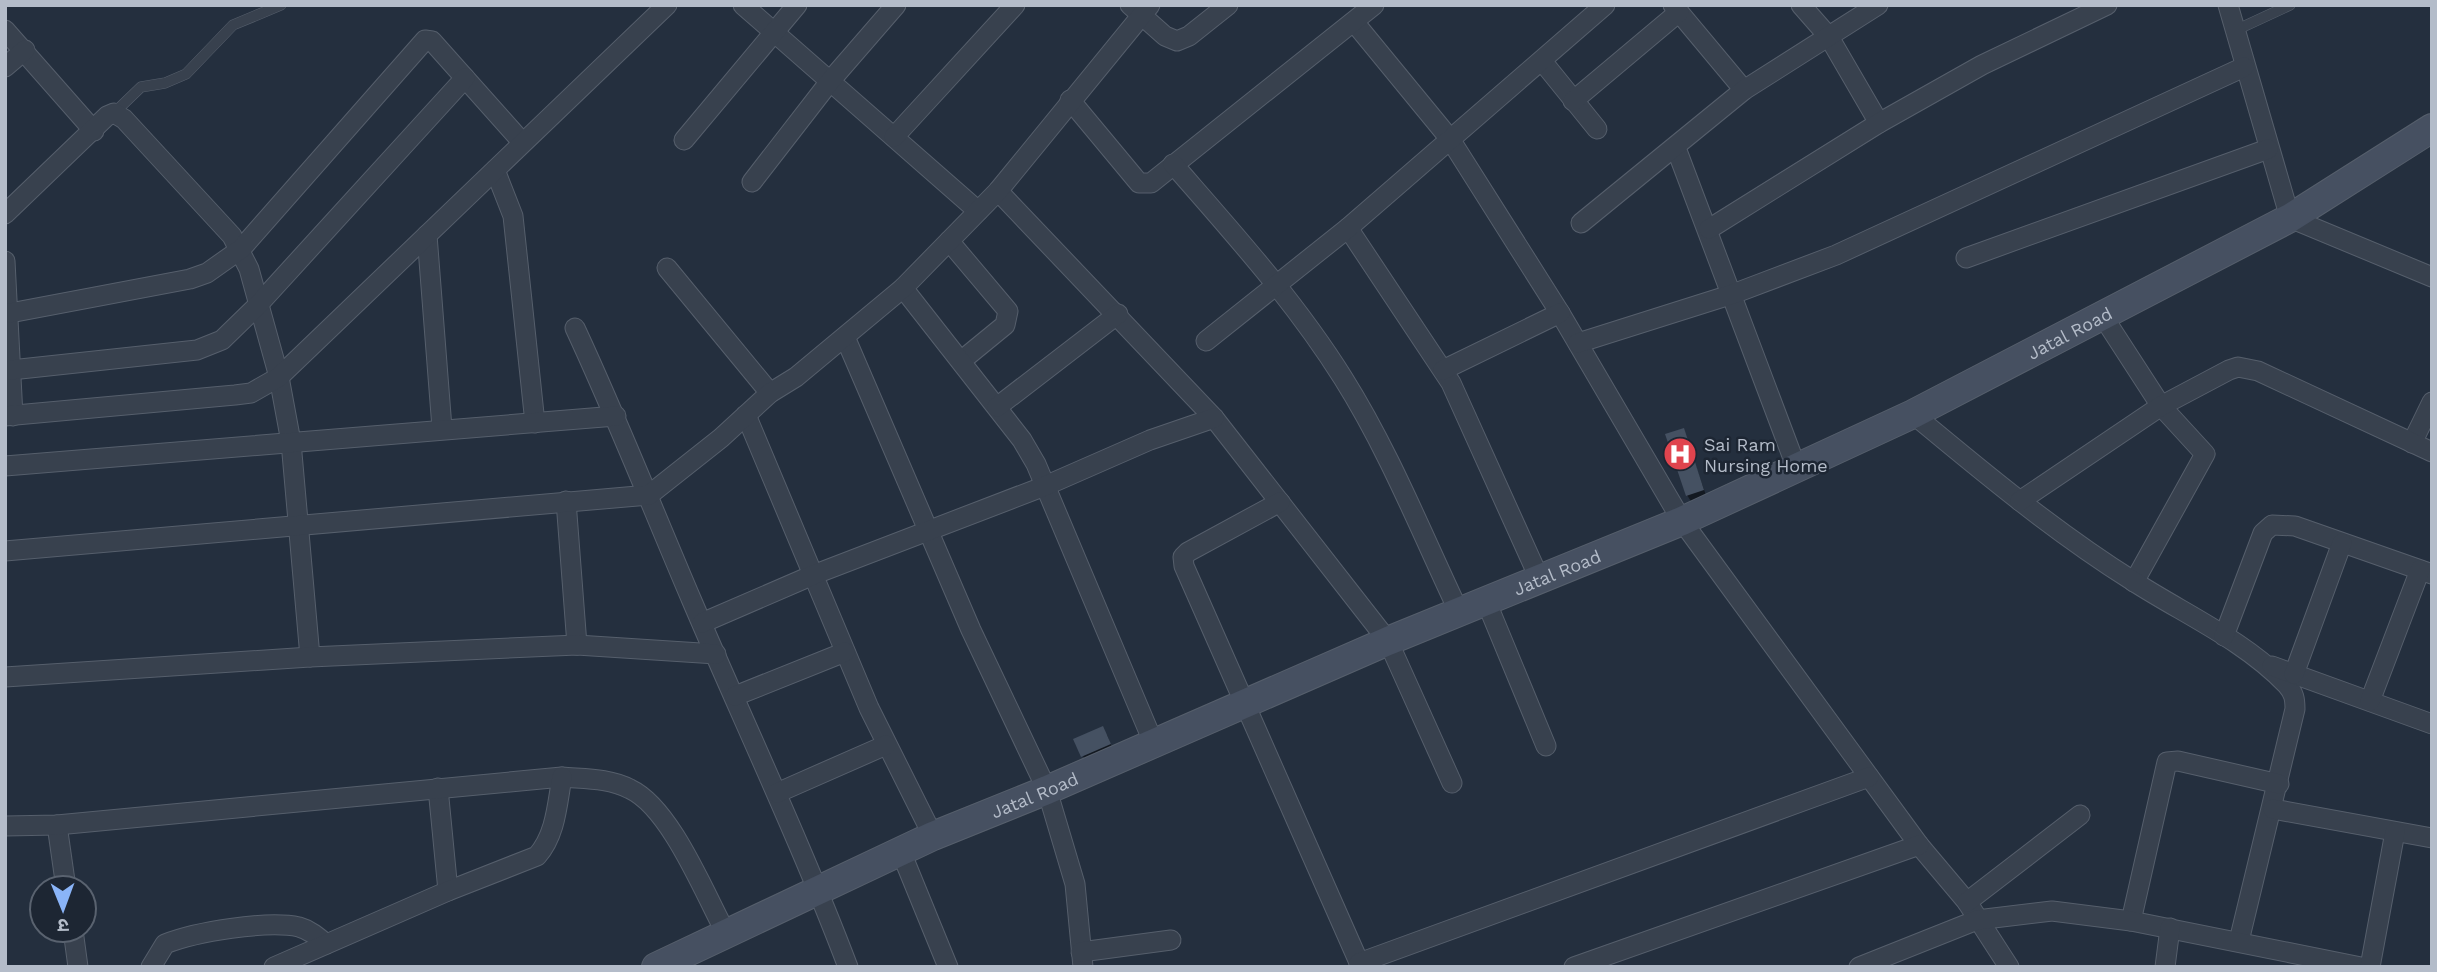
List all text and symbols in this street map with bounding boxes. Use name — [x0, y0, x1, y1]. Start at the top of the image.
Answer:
street label: Jatal Road — [2024, 302, 2115, 363]
place label: Sai Ram Nursing Home — [1704, 434, 1828, 476]
hospital icon: Sai Ram Nursing Home — [1661, 435, 1699, 473]
street label: Jatal Road — [1510, 545, 1604, 599]
street label: Jatal Road — [988, 767, 1081, 822]
north arrow — [28, 874, 98, 944]
text: उ — [57, 914, 69, 937]

